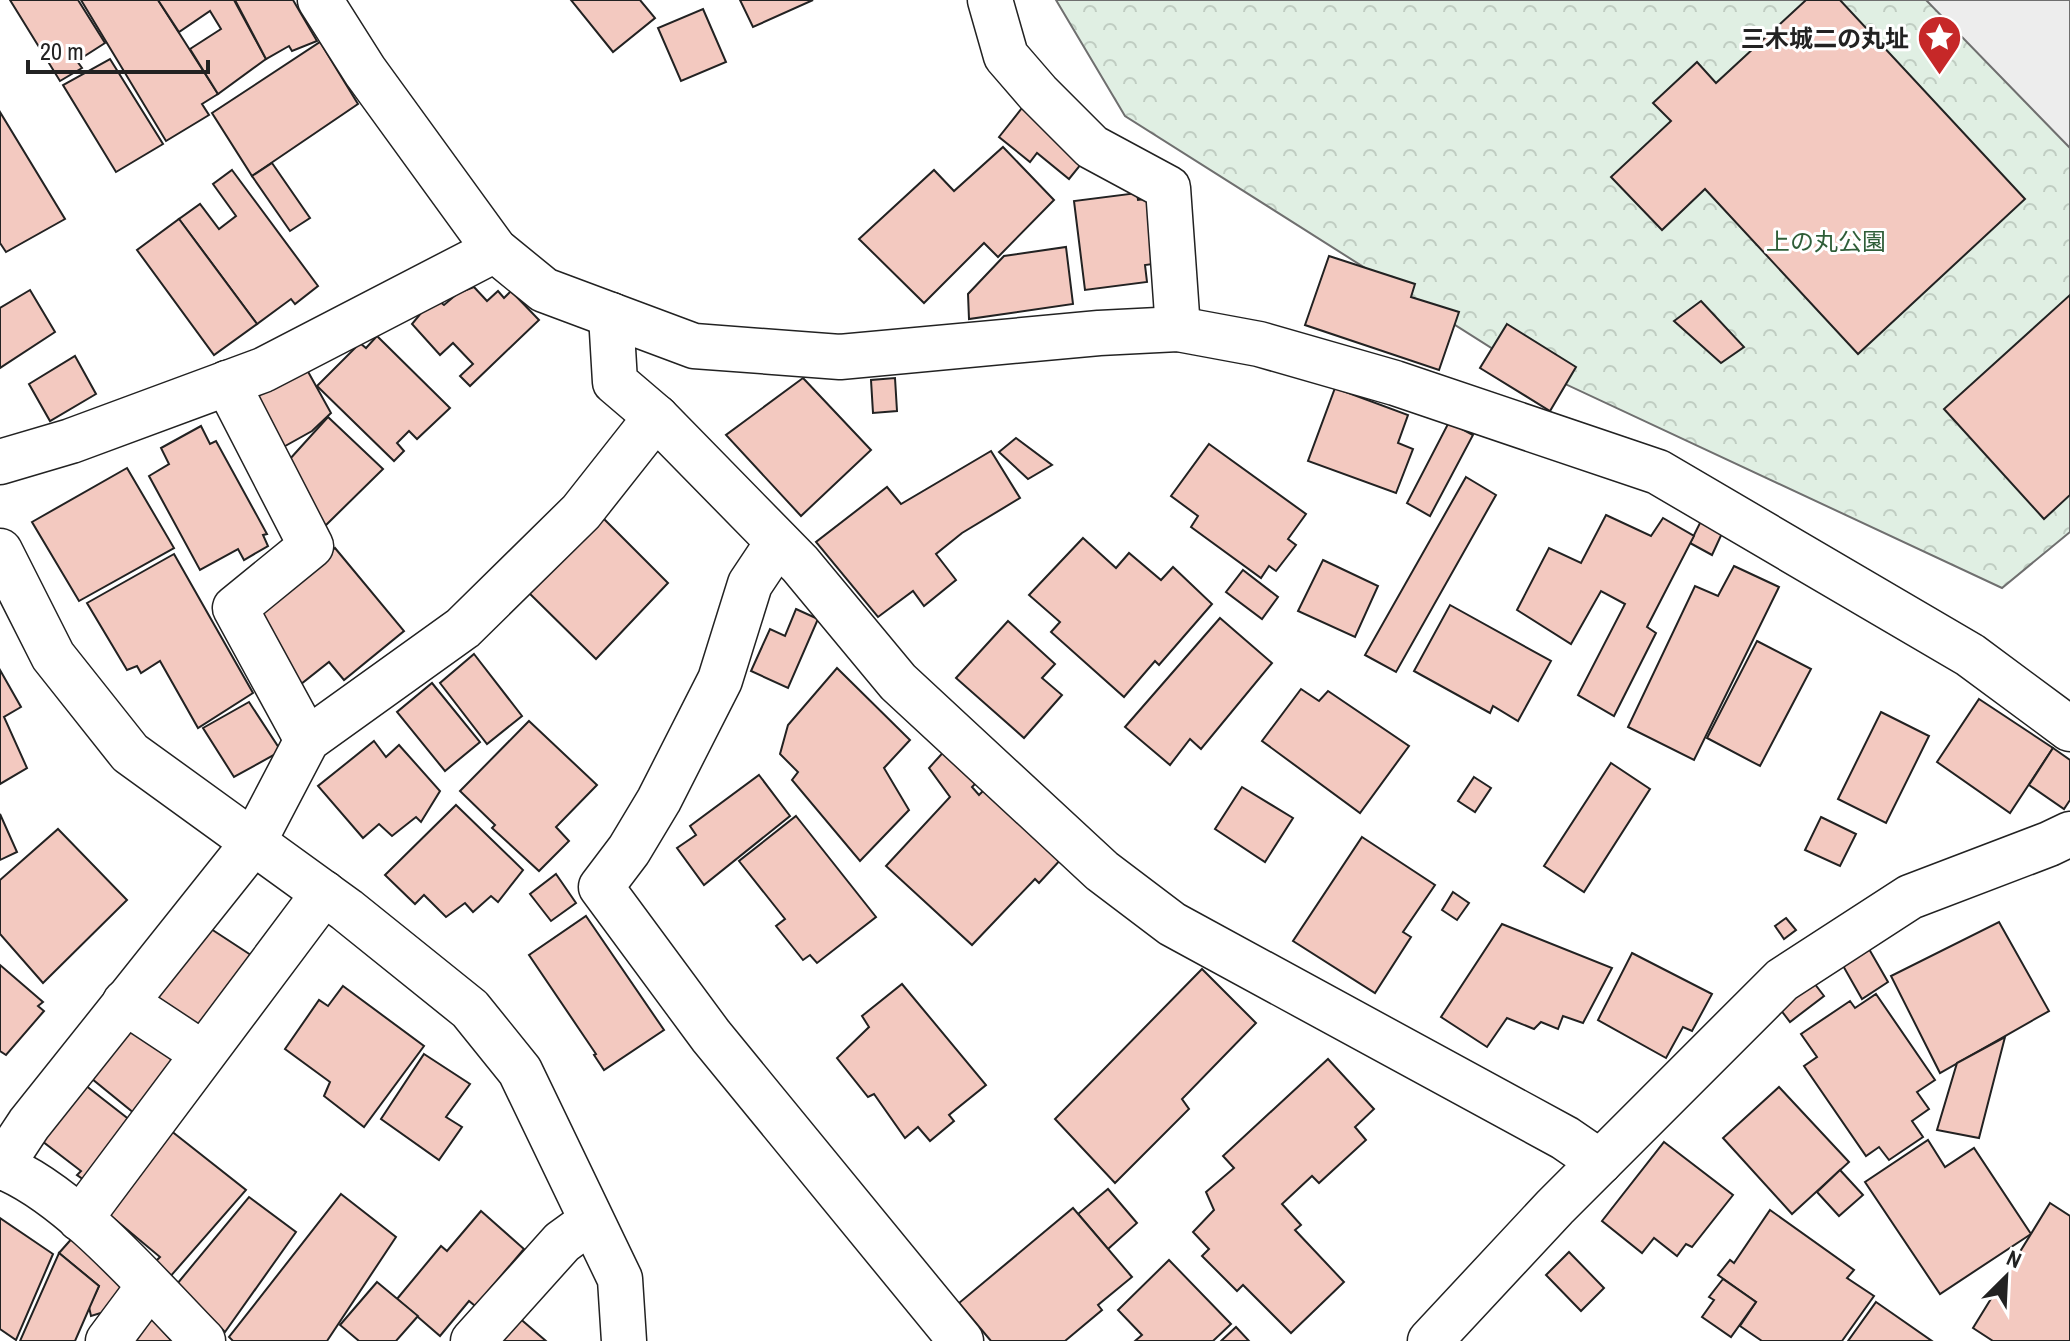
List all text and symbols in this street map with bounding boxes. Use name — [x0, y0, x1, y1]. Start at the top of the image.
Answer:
place icon: 三木城二の丸址 — [1916, 14, 1964, 77]
place label: 三木城二の丸址 — [1741, 22, 1909, 54]
scale bar — [28, 24, 208, 74]
text: 20 m — [40, 35, 84, 67]
park label: 上の丸公園 — [1766, 225, 1886, 257]
north arrow — [1966, 1237, 2046, 1317]
text: N — [2002, 1242, 2026, 1275]

